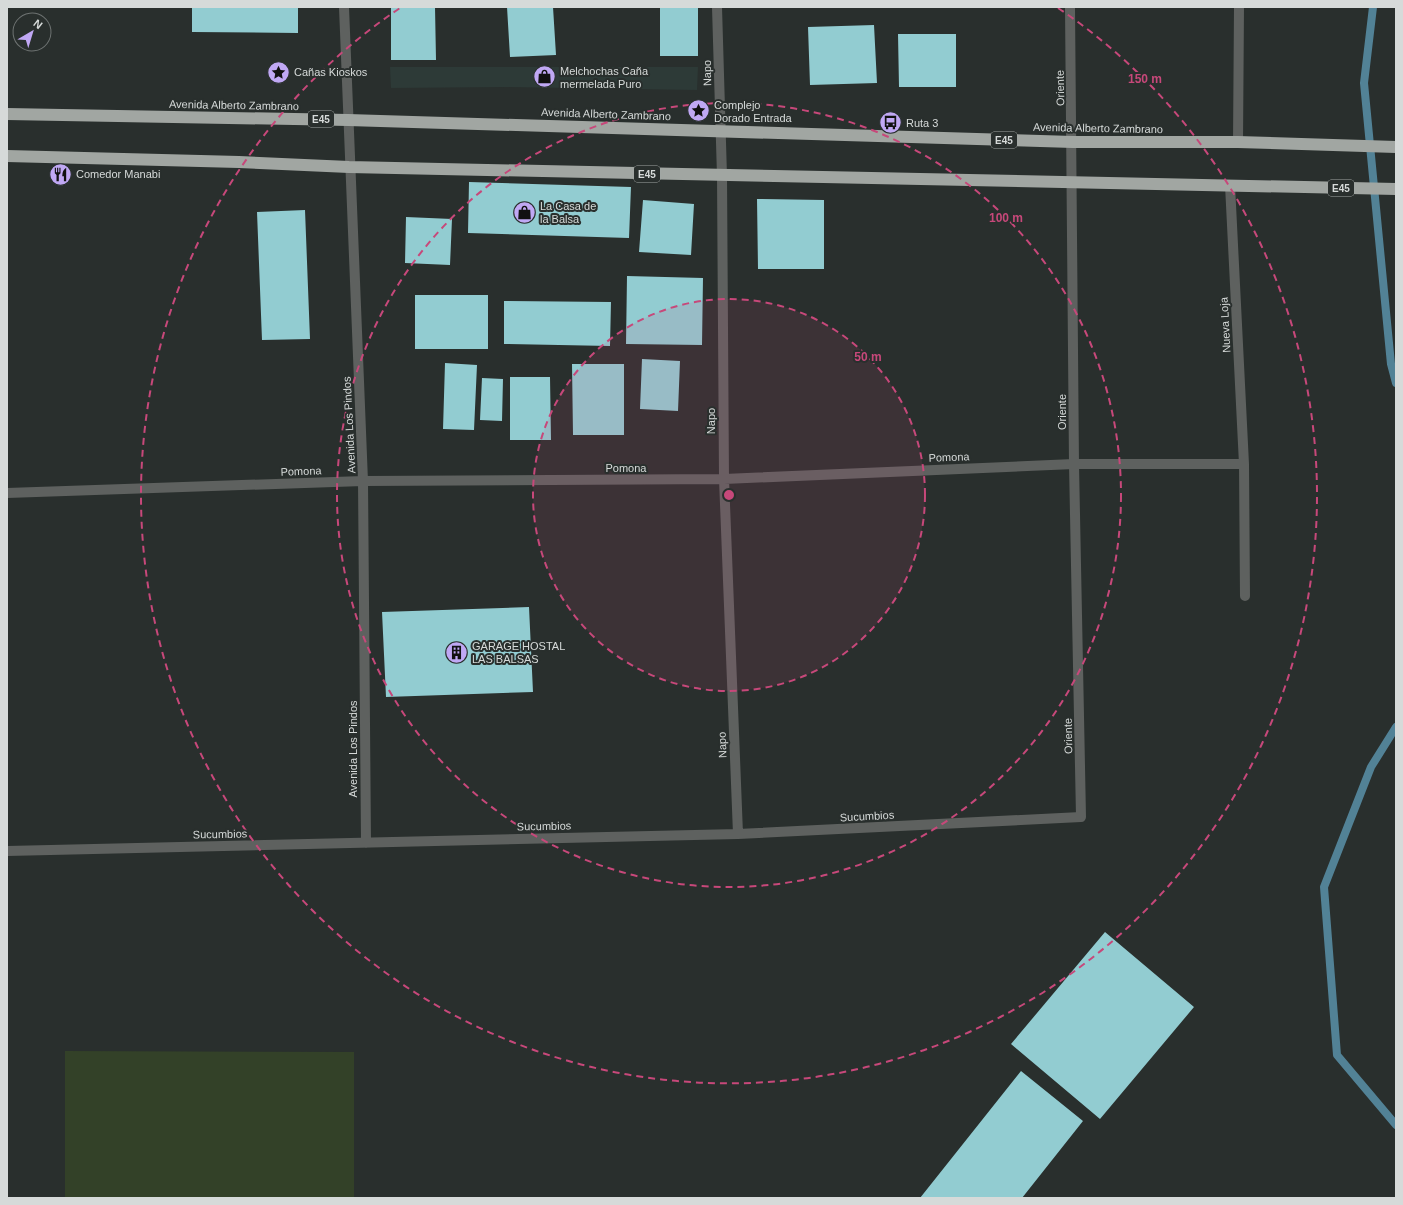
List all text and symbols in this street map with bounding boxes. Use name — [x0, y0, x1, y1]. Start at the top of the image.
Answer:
north arrow — [12, 12, 52, 52]
text: N — [31, 17, 45, 31]
place icon: Cañas Kioskos — [265, 59, 291, 85]
street label: Napo — [701, 60, 713, 86]
shop icon: Melchochas Caña mermelada Puro — [531, 64, 557, 90]
place label: Melchochas Caña mermelada Puro — [560, 65, 649, 90]
place label: Cañas Kioskos — [294, 66, 368, 78]
street label: Oriente — [1054, 70, 1066, 106]
text: 150 m — [1128, 72, 1162, 86]
street label: Avenida Alberto Zambrano — [169, 98, 299, 112]
place icon: Complejo Dorado Entrada — [685, 98, 711, 124]
place label: Complejo Dorado Entrada — [714, 99, 793, 124]
street label: Avenida Alberto Zambrano — [541, 106, 671, 122]
bus stop icon: Ruta 3 — [878, 110, 904, 136]
road number: E45 — [308, 111, 334, 127]
place label: Ruta 3 — [906, 117, 938, 129]
street label: Avenida Alberto Zambrano — [1033, 121, 1163, 135]
road number: E45 — [991, 132, 1017, 148]
restaurant icon: Comedor Manabi — [48, 161, 74, 187]
road number: E45 — [634, 166, 660, 182]
place label: Comedor Manabi — [76, 168, 160, 180]
road number: E45 — [1328, 180, 1354, 196]
shop icon: La Casa de la Balsa — [512, 199, 538, 225]
place label: La Casa de la Balsa — [540, 200, 596, 225]
text: 100 m — [989, 211, 1023, 225]
street label: Nueva Loja — [1218, 296, 1232, 353]
text: 50 m — [854, 350, 882, 364]
street label: Avenida Los Pindos — [340, 376, 358, 474]
street label: Oriente — [1056, 394, 1068, 430]
street label: Napo — [705, 408, 717, 434]
street label: Pomona — [928, 450, 971, 464]
street label: Pomona — [606, 462, 647, 474]
street label: Pomona — [280, 464, 323, 478]
centre of rings — [722, 488, 736, 502]
building icon: GARAGE HOSTAL LAS BALSAS — [444, 639, 470, 665]
place label: GARAGE HOSTAL LAS BALSAS — [472, 640, 565, 665]
street label: Avenida Los Pindos — [347, 700, 359, 798]
street label: Oriente — [1062, 718, 1074, 754]
street label: Napo — [716, 732, 728, 758]
street label: Sucumbios — [840, 809, 895, 823]
street label: Sucumbios — [517, 820, 572, 832]
street label: Sucumbios — [193, 828, 248, 840]

